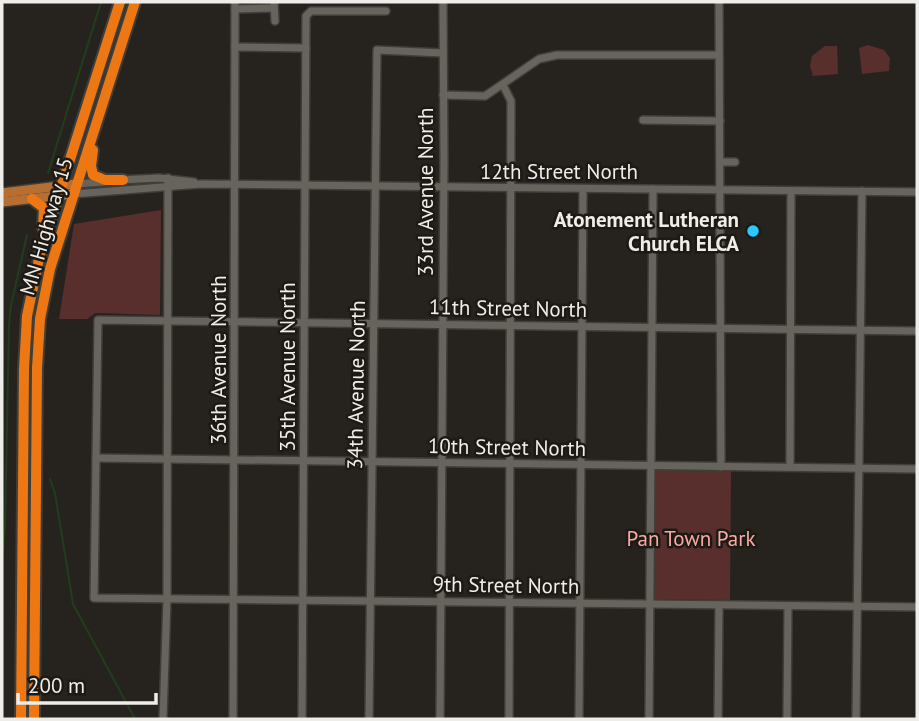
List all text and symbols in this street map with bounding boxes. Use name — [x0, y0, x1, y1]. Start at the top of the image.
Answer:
street label: 33rd Avenue North — [412, 107, 439, 277]
street label: MN Highway 15 — [13, 154, 79, 298]
street label: 12th Street North — [480, 158, 638, 185]
place label: Atonement Lutheran Church ELCA — [554, 206, 739, 257]
marker: Atonement Lutheran Church ELCA — [745, 223, 761, 239]
street label: 36th Avenue North — [205, 275, 232, 445]
street label: 35th Avenue North — [274, 282, 301, 452]
street label: 11th Street North — [429, 293, 587, 323]
street label: 34th Avenue North — [341, 300, 371, 470]
street label: 10th Street North — [428, 432, 586, 462]
park label: Pan Town Park — [626, 525, 756, 552]
street label: 9th Street North — [432, 570, 580, 600]
scale bar — [18, 662, 156, 706]
text: 200 m — [28, 672, 85, 699]

